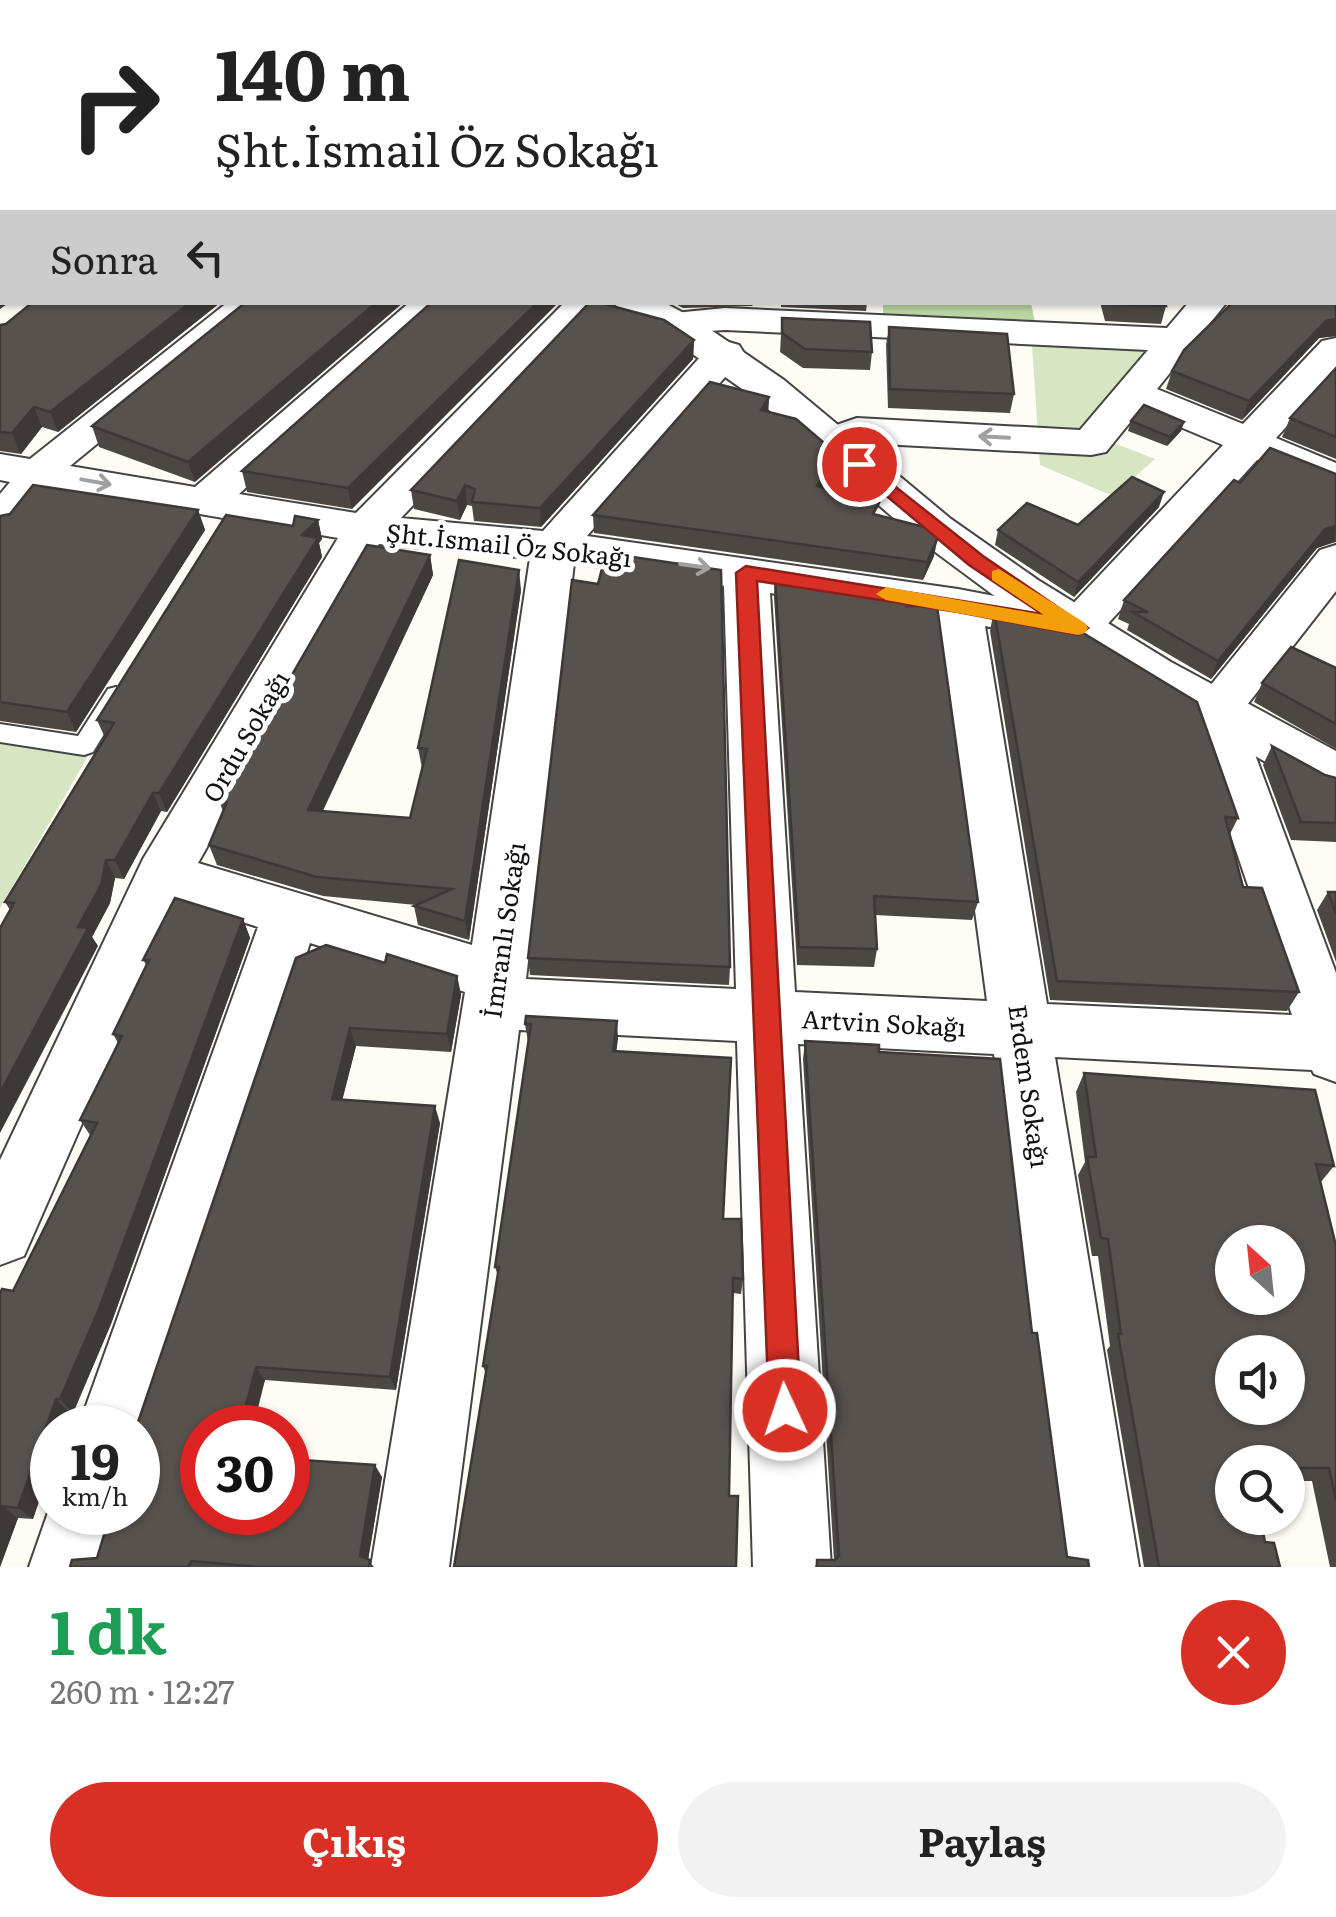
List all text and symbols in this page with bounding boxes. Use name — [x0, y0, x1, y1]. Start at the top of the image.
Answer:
text: 140 m — [215, 19, 410, 123]
icon: right — [50, 40, 180, 170]
text: Şht.İsmail Öz Sokağı — [215, 114, 659, 181]
text: Sonra — [50, 229, 158, 286]
icon: left — [178, 230, 233, 285]
pin — [817, 422, 902, 507]
one-way arrow — [978, 428, 1010, 447]
icon: arrive — [832, 437, 887, 492]
one-way arrow — [80, 474, 112, 492]
street label: Şht.İsmail Öz Sokağı — [384, 513, 634, 575]
one-way arrow — [678, 557, 711, 575]
street label: Ordu Sokağı — [192, 663, 298, 809]
street label: İmranlı Sokağı — [472, 839, 534, 1021]
street label: Artvin Sokağı — [801, 999, 967, 1045]
street label: Erdem Sokağı — [1000, 1002, 1060, 1170]
north arrow — [1215, 1225, 1305, 1315]
map controls — [1215, 1225, 1305, 1535]
button: sound — [1215, 1335, 1305, 1425]
position arrow — [733, 1358, 837, 1462]
speed limit sign: 30 — [180, 1405, 310, 1535]
text: 19 — [70, 1421, 120, 1495]
button: search — [1215, 1445, 1305, 1535]
text: km/h — [62, 1477, 128, 1514]
text: 1 dk — [50, 1584, 167, 1673]
button: close — [1181, 1600, 1286, 1705]
text: 260 m · 12:27 — [50, 1666, 235, 1714]
button: Çıkış — [50, 1782, 658, 1897]
button: Paylaş — [678, 1782, 1286, 1897]

